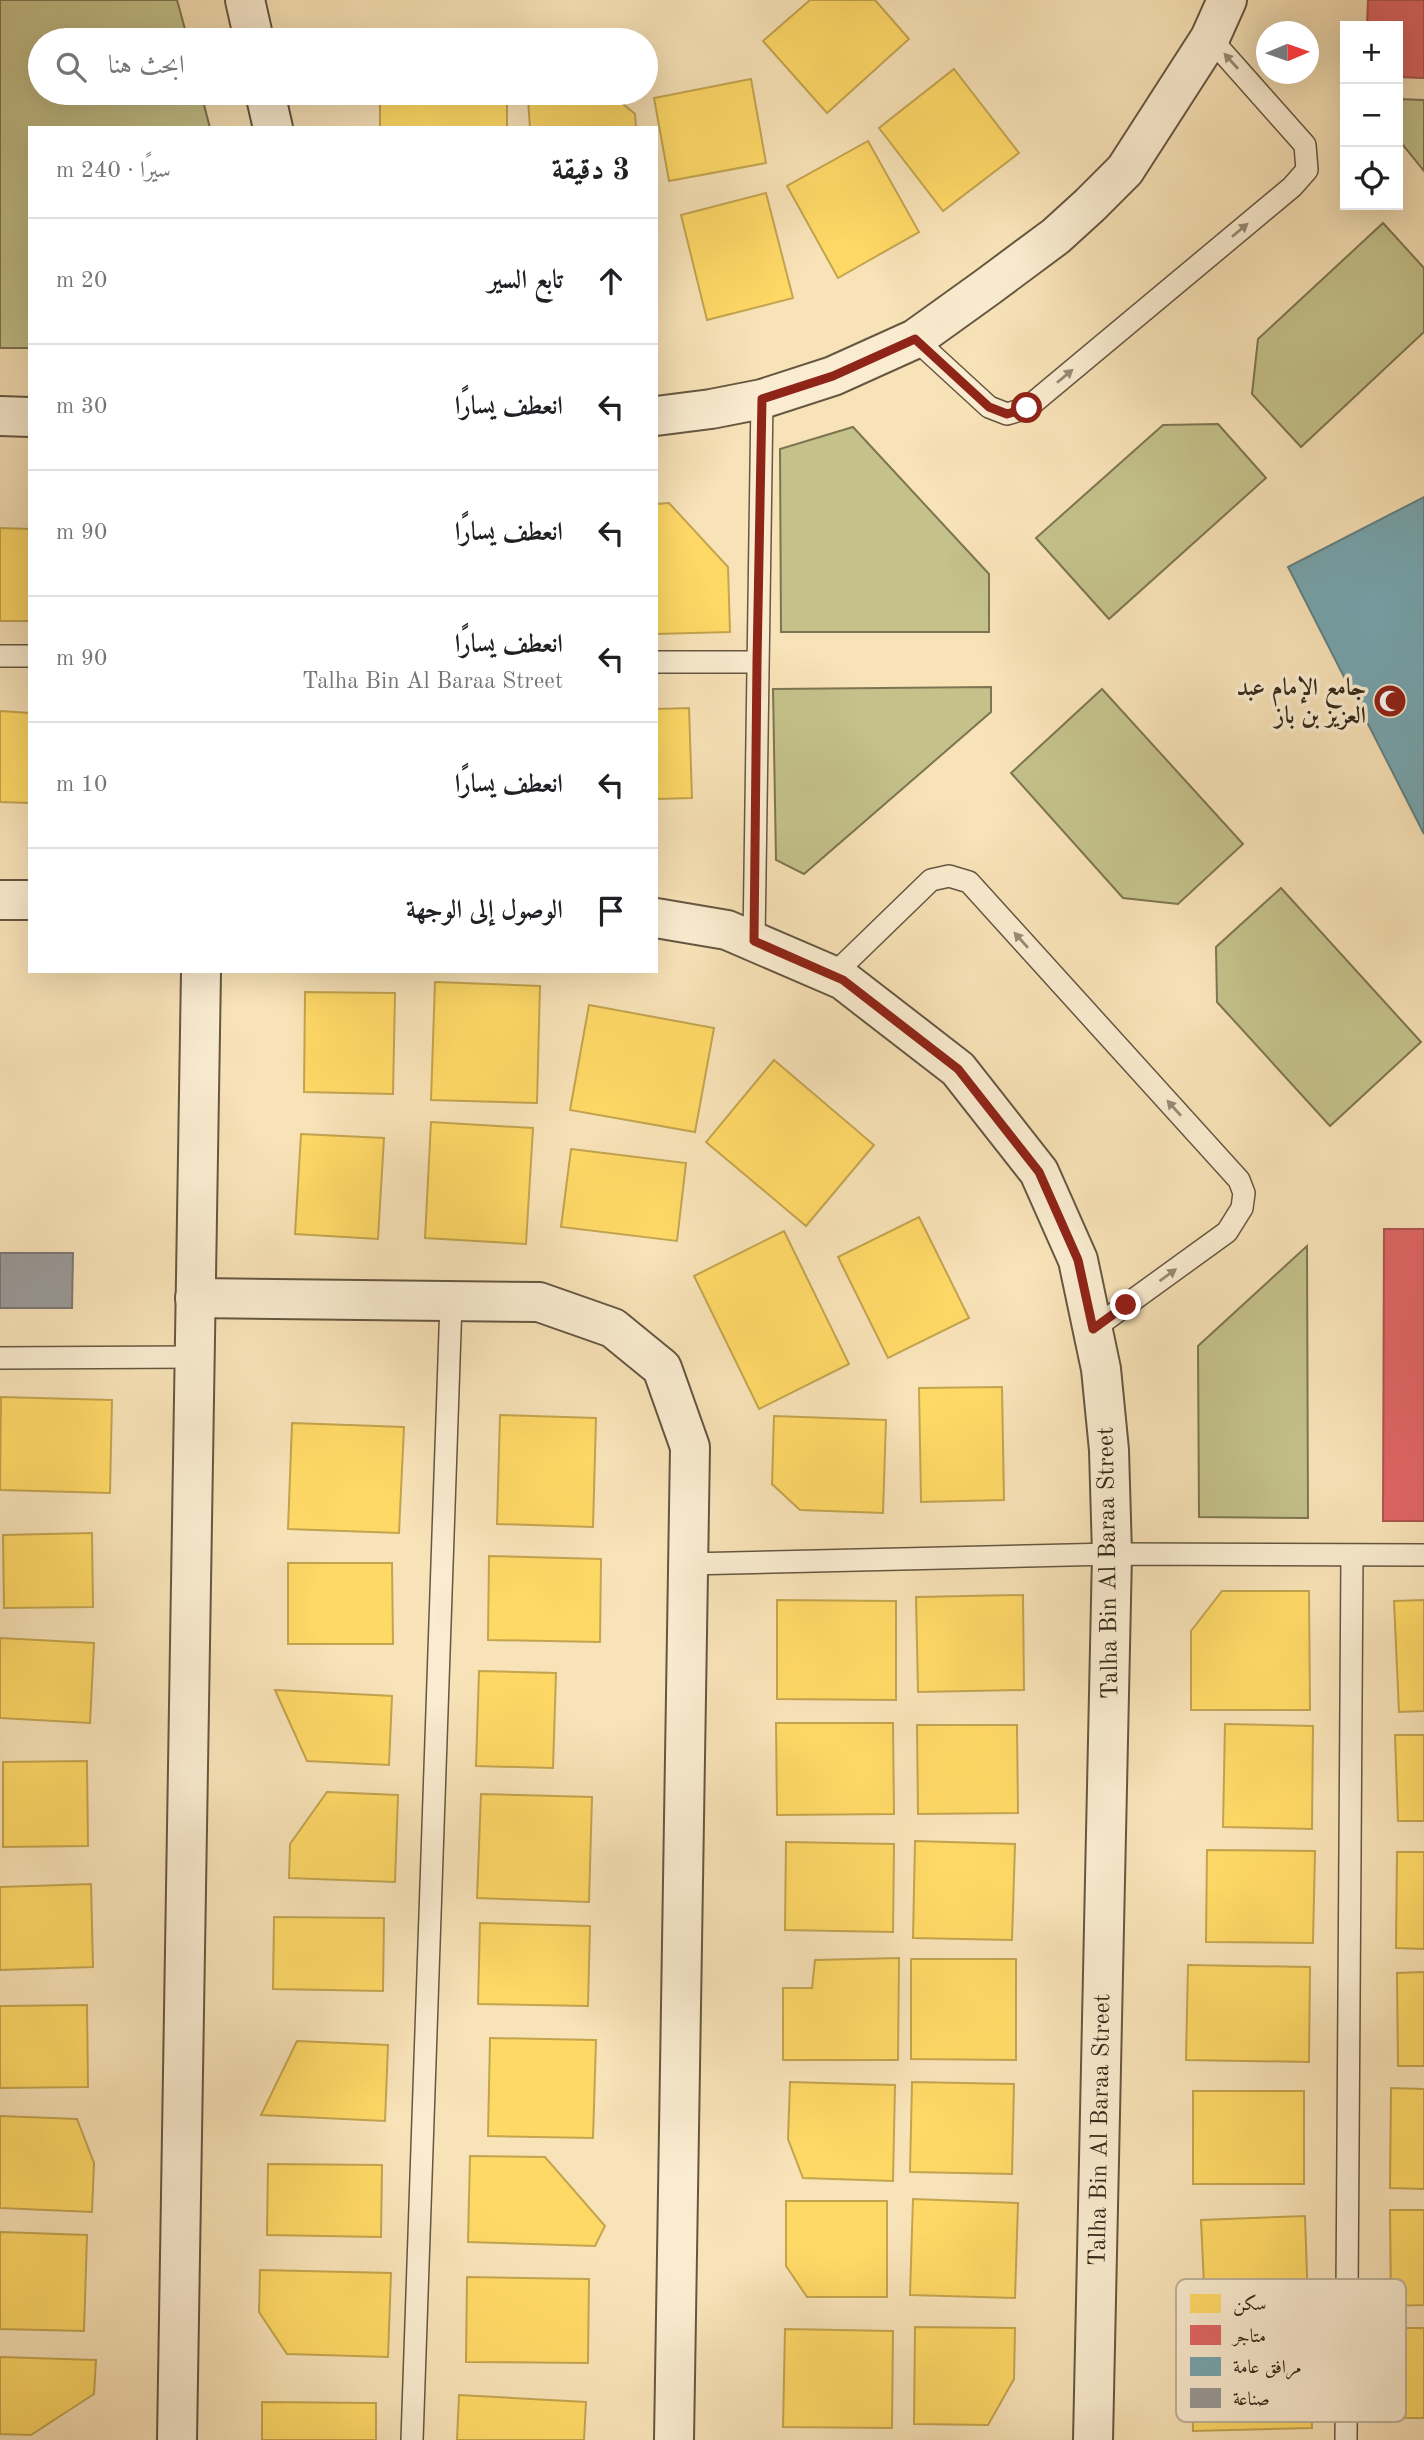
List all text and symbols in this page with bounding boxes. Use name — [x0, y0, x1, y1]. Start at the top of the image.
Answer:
north arrow — [1256, 21, 1319, 84]
map controls — [1340, 21, 1403, 210]
button: + — [1340, 21, 1403, 84]
search box — [28, 28, 658, 105]
icon: search — [52, 48, 90, 86]
one-way arrow — [1223, 52, 1239, 70]
text: ابحث هنا — [108, 53, 185, 79]
button: − — [1340, 84, 1403, 147]
button: locate — [1340, 147, 1403, 210]
text: 3 دقيقة — [552, 156, 630, 186]
text: سيرًا · 240 m — [56, 159, 171, 182]
one-way arrow — [1231, 223, 1248, 238]
icon: ahead — [592, 262, 630, 300]
text: تابع السير — [488, 268, 563, 294]
text: 20 m — [56, 269, 107, 292]
one-way arrow — [1056, 368, 1074, 384]
icon: left — [592, 388, 630, 426]
route start — [1011, 392, 1042, 423]
text: انعطف يسارًا — [455, 394, 563, 420]
text: 30 m — [56, 395, 107, 418]
icon: left — [592, 514, 630, 552]
text: انعطف يسارًا — [455, 520, 563, 546]
text: 90 m — [56, 521, 107, 544]
text: انعطف يسارًا — [455, 632, 563, 658]
icon: left — [592, 640, 630, 678]
text: 90 m — [56, 647, 107, 670]
text: Talha Bin Al Baraa Street — [302, 670, 563, 693]
place label: جامع الإمام عبد العزيز بن باز — [1236, 675, 1366, 730]
mosque icon: جامع الإمام عبد العزيز بن باز — [1371, 682, 1409, 720]
icon: left — [592, 766, 630, 804]
text: انعطف يسارًا — [455, 772, 563, 798]
text: 10 m — [56, 773, 107, 796]
icon: arrive — [592, 892, 630, 930]
text: الوصول إلى الوجهة — [406, 898, 563, 924]
one-way arrow — [1014, 932, 1030, 949]
one-way arrow — [1166, 1099, 1182, 1117]
one-way arrow — [1158, 1267, 1176, 1282]
route end — [1110, 1289, 1141, 1320]
street label: Talha Bin Al Baraa Street — [1095, 1427, 1123, 1699]
street label: Talha Bin Al Baraa Street — [1087, 1994, 1115, 2266]
legend — [1176, 2279, 1406, 2422]
text: سكن — [1233, 2294, 1267, 2317]
text: متاجر — [1231, 2328, 1266, 2347]
text: مرافق عامة — [1233, 2359, 1302, 2380]
text: صناعة — [1233, 2391, 1270, 2410]

